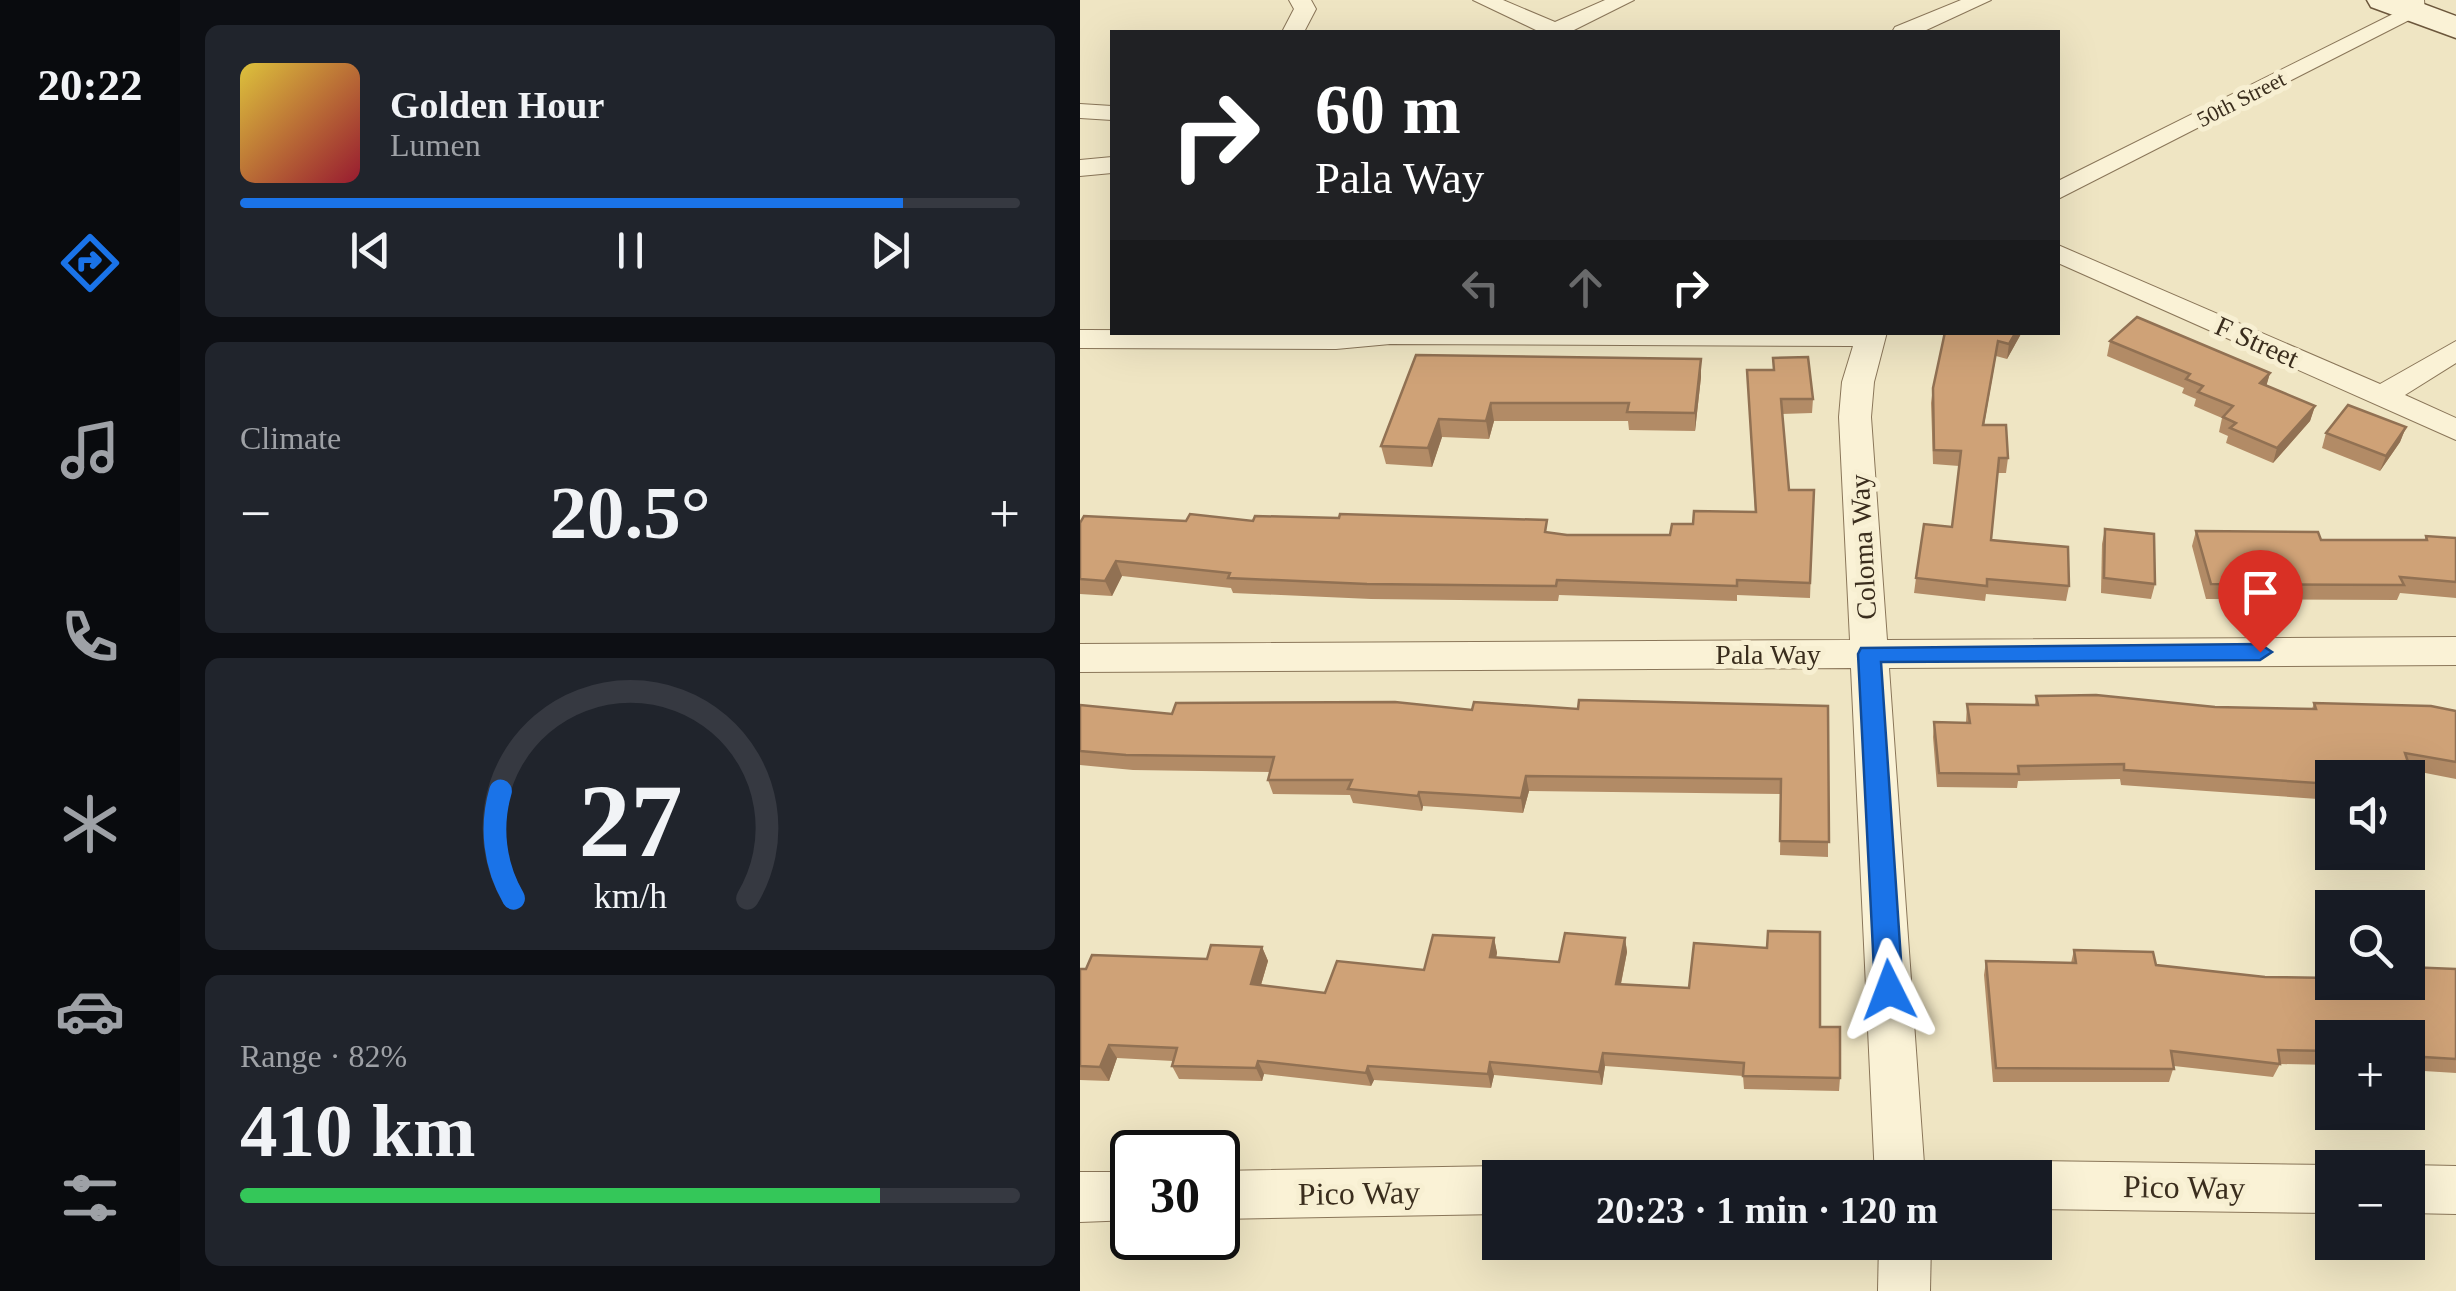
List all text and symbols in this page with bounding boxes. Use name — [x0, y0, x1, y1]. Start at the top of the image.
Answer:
text: 20:22 — [38, 60, 143, 110]
street label: 50th Street — [2193, 66, 2289, 132]
icon: right — [1150, 70, 1280, 200]
text: 60 m — [1315, 71, 1461, 148]
text: Golden Hour — [390, 84, 604, 126]
text: Lumen — [390, 127, 481, 163]
text: Pala Way — [1315, 153, 1484, 203]
icon: previous — [343, 223, 398, 278]
icon: pause — [603, 223, 658, 278]
icon: next — [863, 223, 918, 278]
icon: directions — [55, 228, 125, 298]
icon: left — [1453, 260, 1508, 315]
icon: ahead — [1558, 260, 1613, 315]
icon: right — [1663, 260, 1718, 315]
street label: F Street — [2211, 310, 2304, 374]
icon: music — [55, 415, 125, 485]
text: Climate — [240, 420, 341, 456]
text: 20.5° — [549, 471, 711, 554]
street label: Coloma Way — [1844, 473, 1882, 621]
text: − — [240, 483, 271, 544]
text: + — [989, 483, 1020, 544]
pin — [2218, 550, 2303, 653]
icon: arrive — [2233, 565, 2288, 620]
icon: phone — [55, 602, 125, 672]
street label: Pala Way — [1715, 639, 1821, 670]
map controls — [2315, 760, 2425, 1260]
button: sound — [2315, 760, 2425, 870]
text: 27 — [578, 763, 682, 878]
icon: climate — [55, 789, 125, 859]
text: km/h — [593, 876, 667, 916]
button: search — [2315, 890, 2425, 1000]
position arrow — [1837, 938, 1941, 1042]
icon: car — [55, 976, 125, 1046]
button: + — [2315, 1020, 2425, 1130]
text: Range · 82% — [240, 1038, 407, 1074]
text: 410 km — [240, 1089, 475, 1172]
speed limit sign: 30 — [1110, 1130, 1240, 1260]
button: − — [2315, 1150, 2425, 1260]
icon: filters — [55, 1163, 125, 1233]
street label: Pico Way — [2123, 1168, 2245, 1206]
street label: Pico Way — [1298, 1174, 1420, 1212]
text: 20:23 · 1 min · 120 m — [1596, 1189, 1938, 1231]

